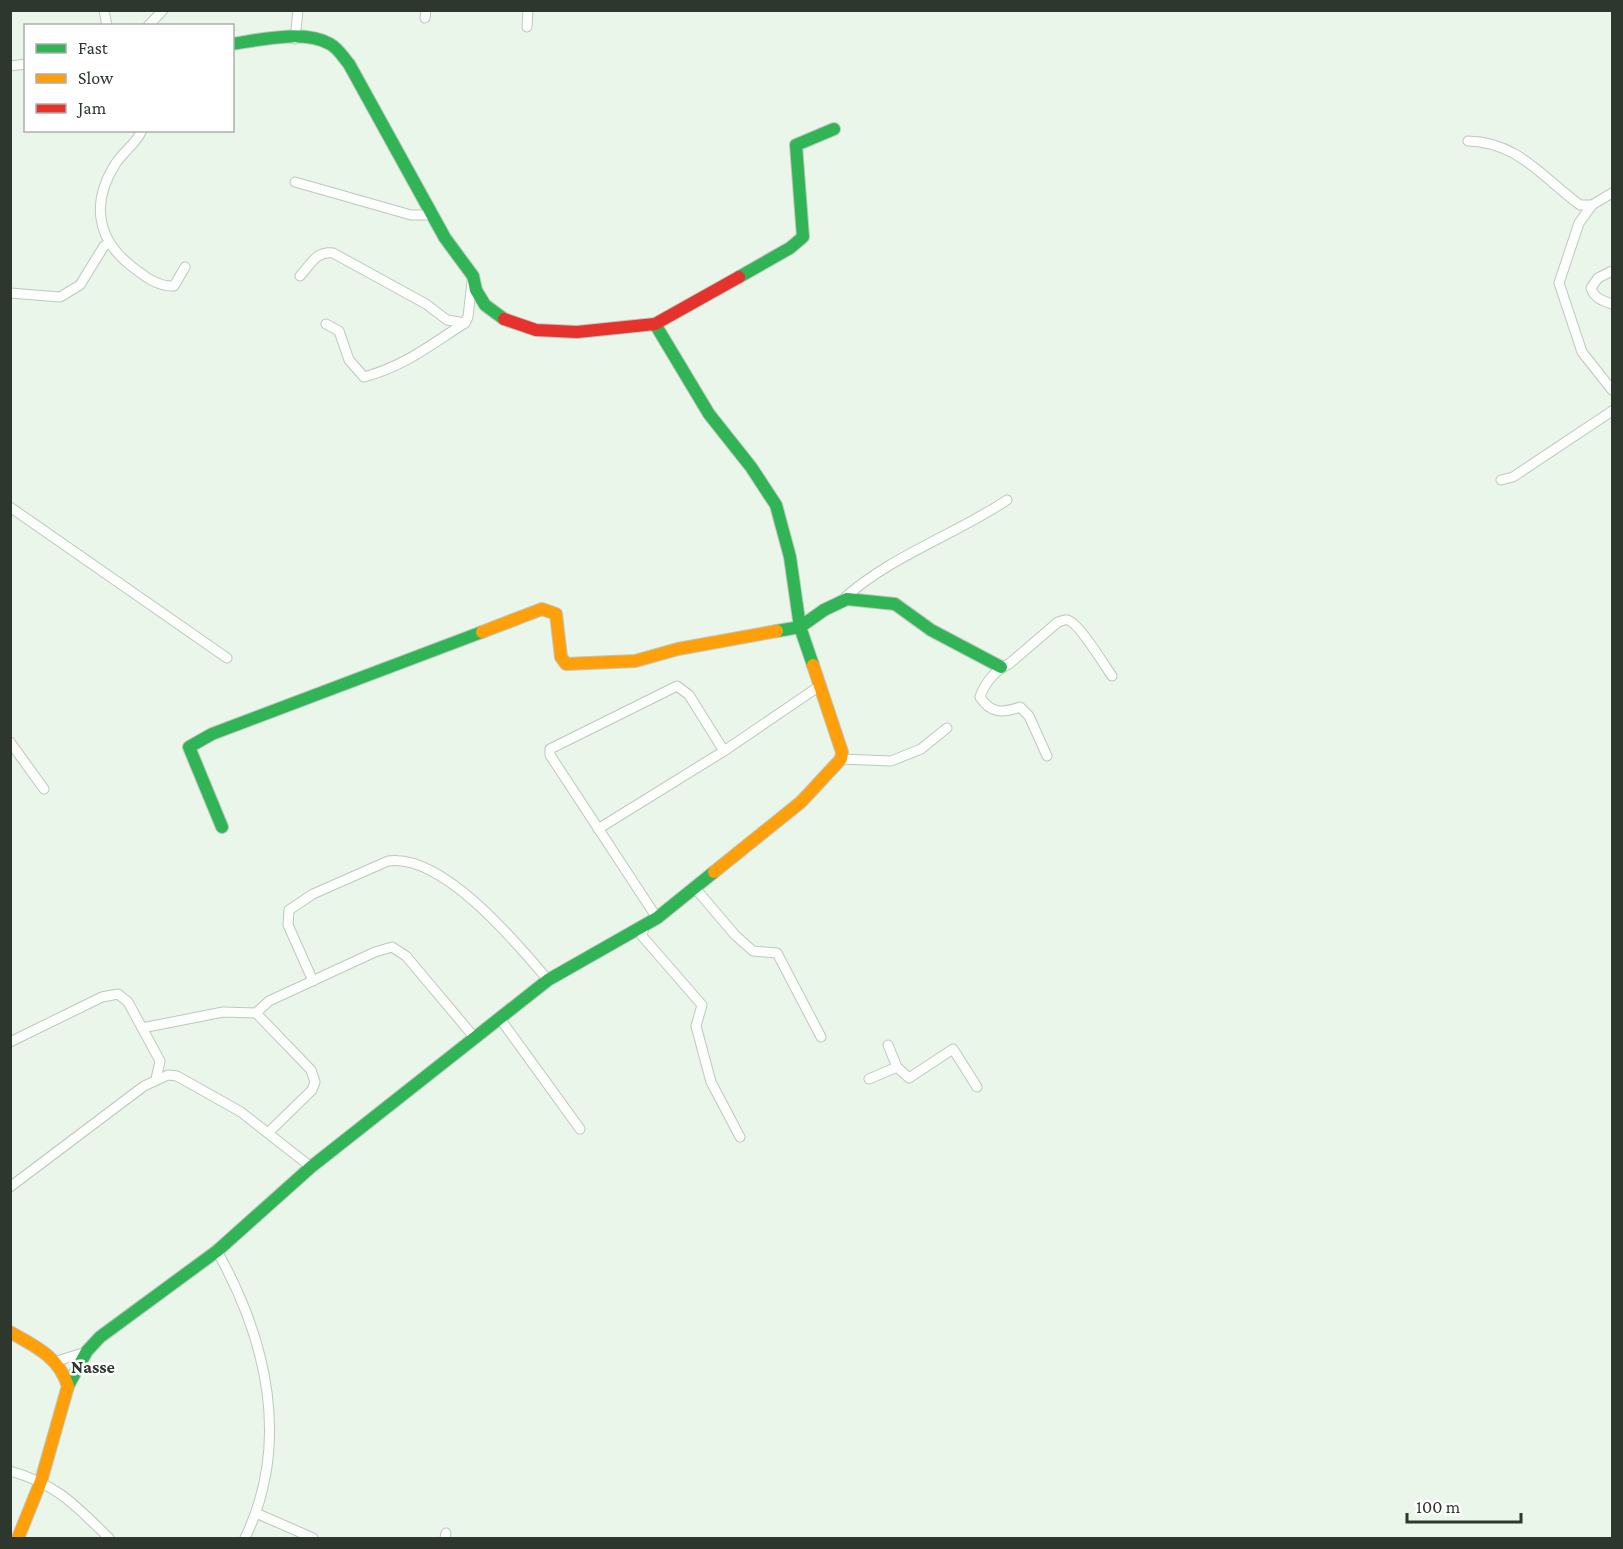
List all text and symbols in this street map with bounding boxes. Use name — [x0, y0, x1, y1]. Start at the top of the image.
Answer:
legend — [24, 24, 234, 132]
text: Fast — [78, 38, 109, 58]
text: Slow — [78, 68, 114, 88]
text: Jam — [76, 98, 107, 118]
district label: Nasse — [71, 1357, 115, 1377]
scale bar — [1407, 1486, 1521, 1524]
text: 100 m — [1416, 1497, 1461, 1517]

